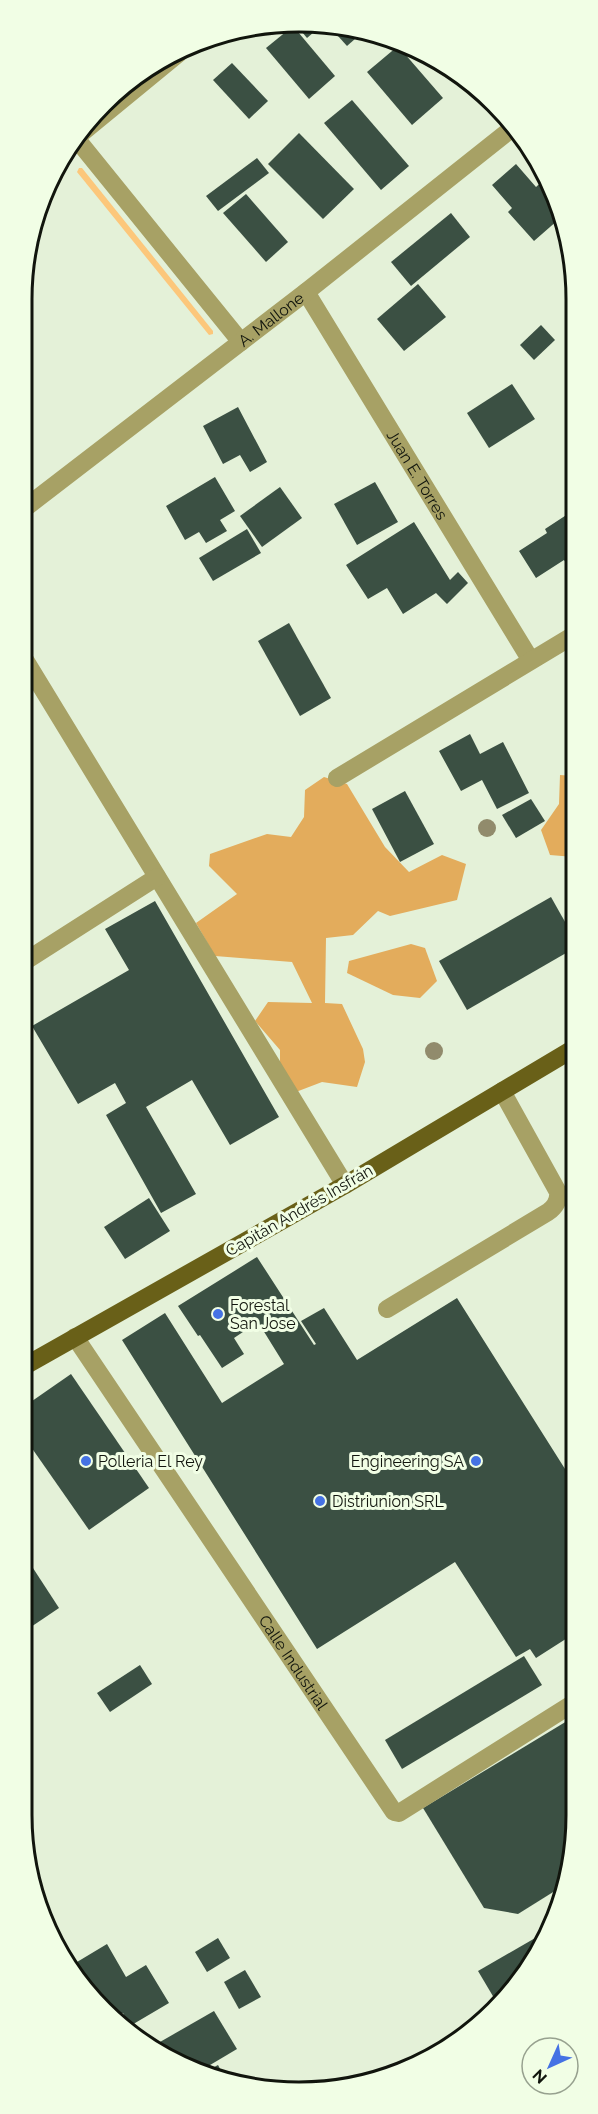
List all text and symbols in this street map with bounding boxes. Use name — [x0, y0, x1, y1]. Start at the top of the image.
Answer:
street label: A. Mallone — [235, 288, 308, 351]
street label: Juan E. Torres — [383, 427, 452, 523]
street label: Capitán Andrés Insfrán — [222, 1161, 376, 1260]
place label: Forestal San Jose — [230, 1296, 296, 1333]
marker: Forestal San Jose — [211, 1307, 225, 1321]
place label: Polleria El Rey — [98, 1452, 203, 1471]
place label: Engineering SA — [351, 1452, 464, 1471]
marker: Polleria El Rey — [79, 1454, 93, 1468]
marker: Engineering SA — [469, 1454, 483, 1468]
place label: Distriunion SRL — [332, 1492, 445, 1511]
marker: Distriunion SRL — [313, 1494, 327, 1508]
street label: Calle Industrial — [255, 1612, 332, 1714]
north arrow — [520, 2036, 580, 2096]
text: N — [529, 2065, 551, 2087]

